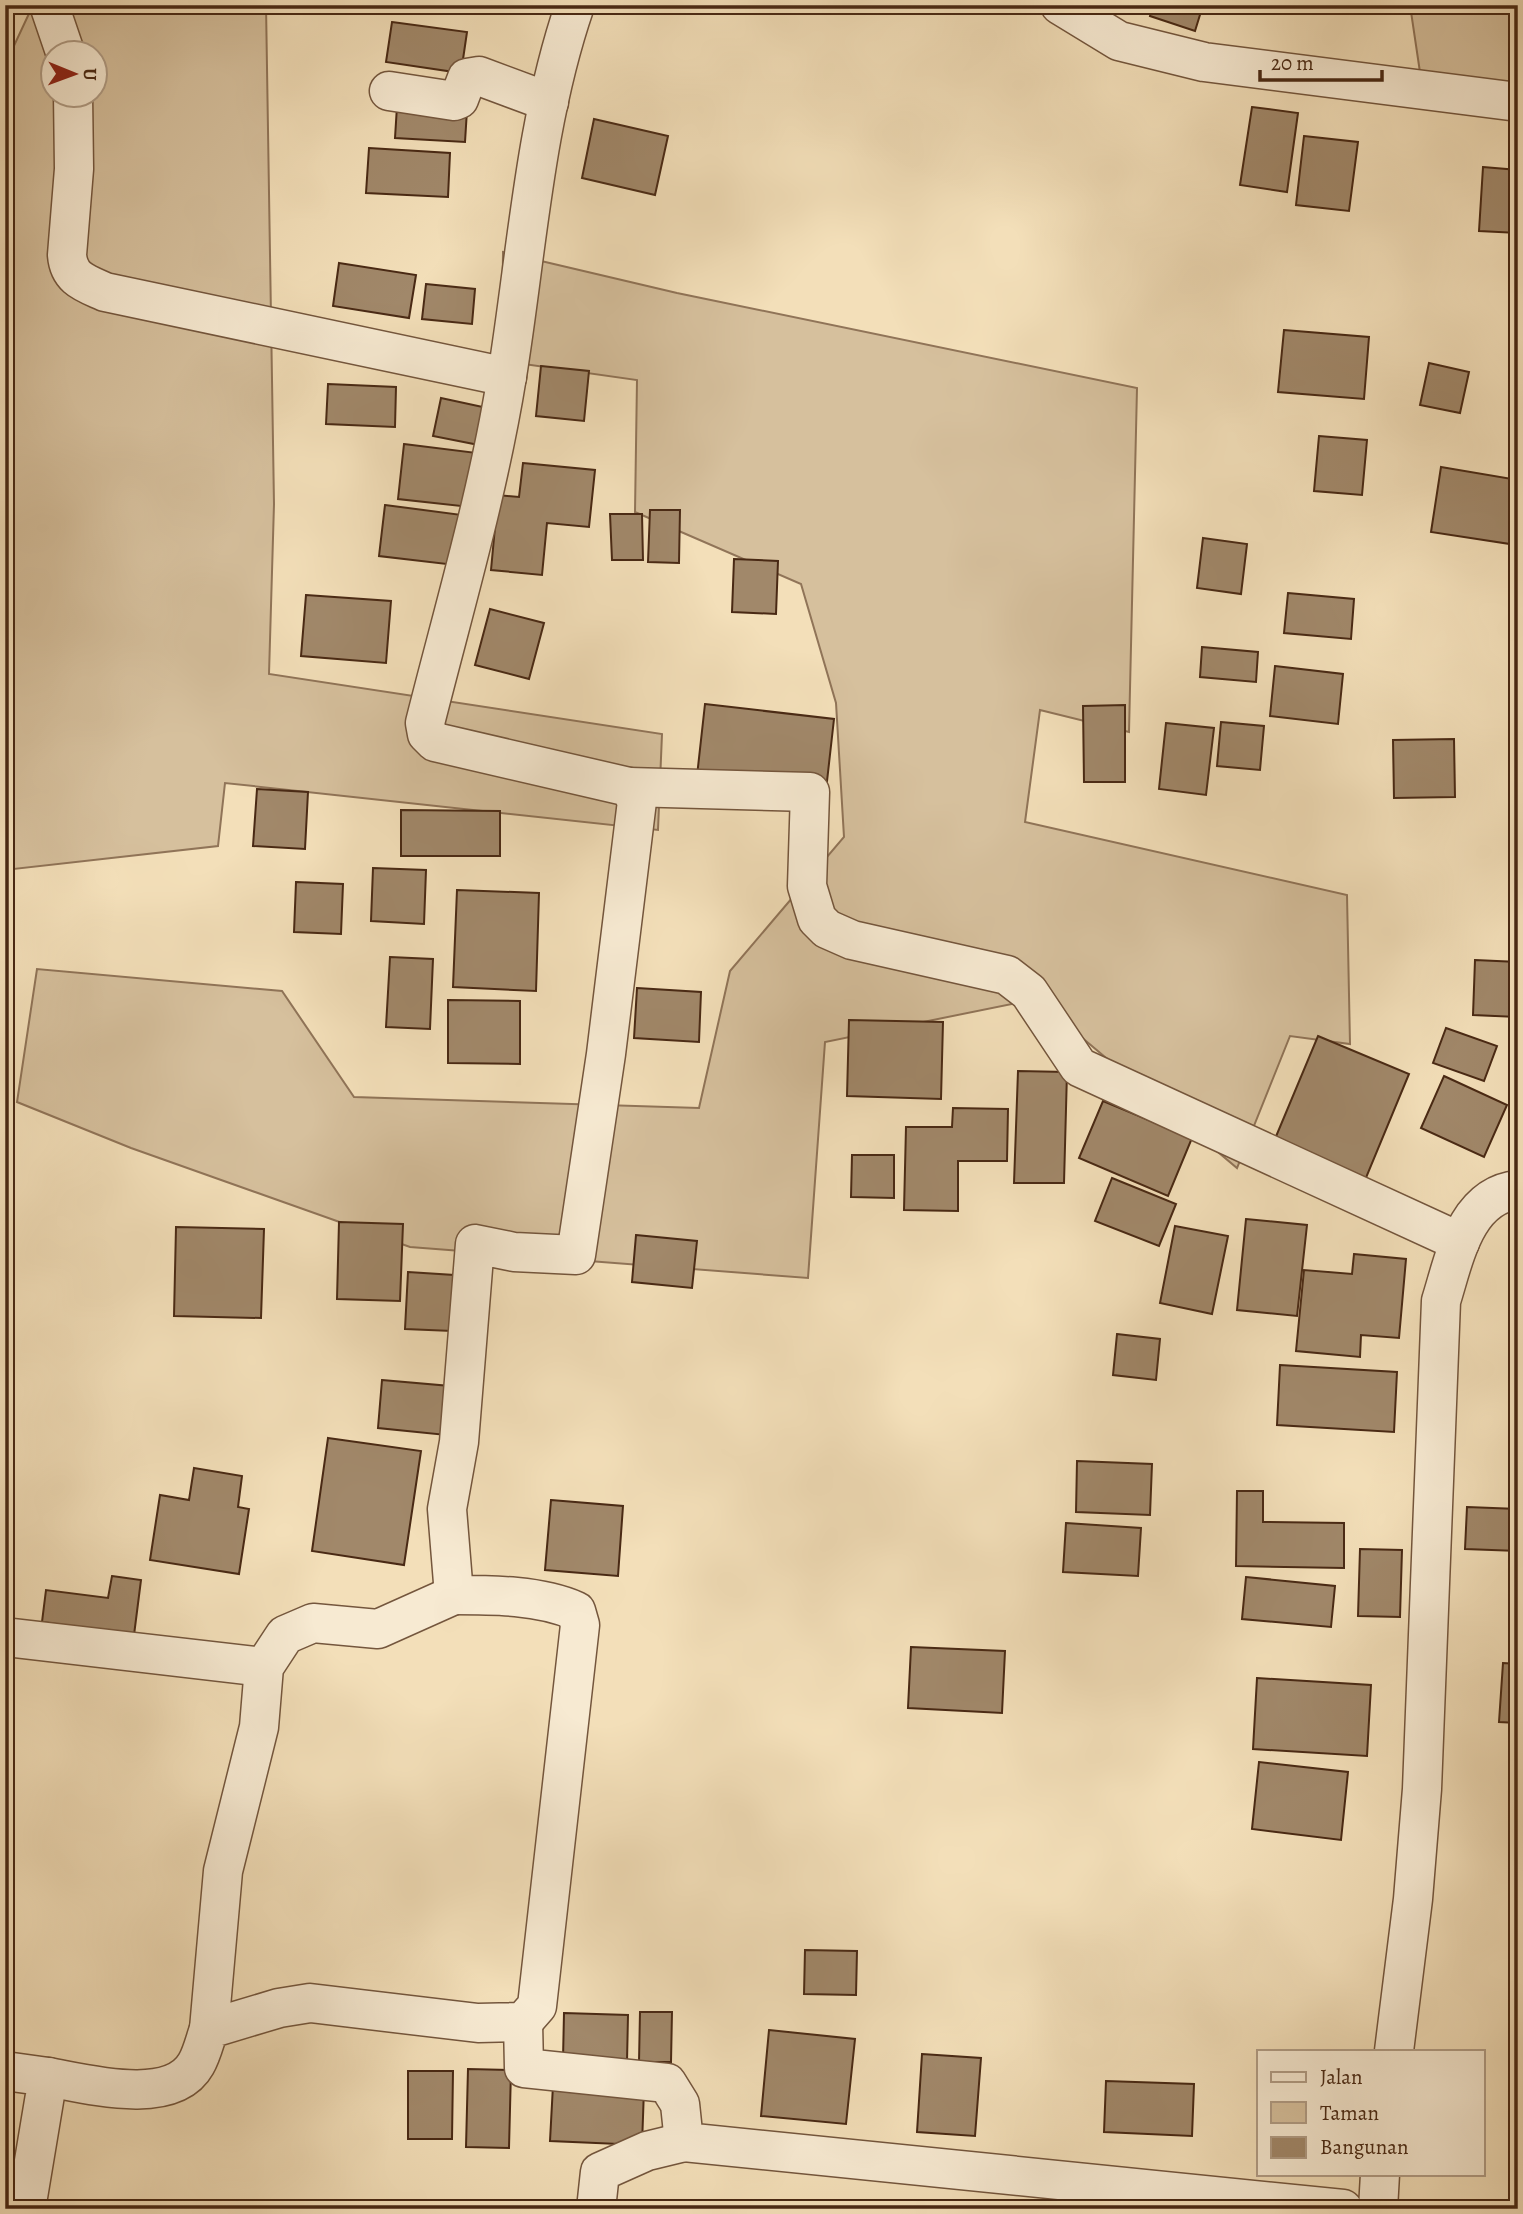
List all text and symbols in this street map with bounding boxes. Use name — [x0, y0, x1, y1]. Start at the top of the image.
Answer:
north arrow — [38, 38, 108, 108]
scale bar — [1260, 38, 1383, 82]
text: 20 m — [1271, 49, 1314, 77]
text: U — [77, 68, 103, 81]
legend — [1257, 2050, 1484, 2176]
text: Jalan — [1320, 2063, 1362, 2091]
text: Taman — [1320, 2099, 1379, 2127]
text: Bangunan — [1320, 2133, 1409, 2161]

